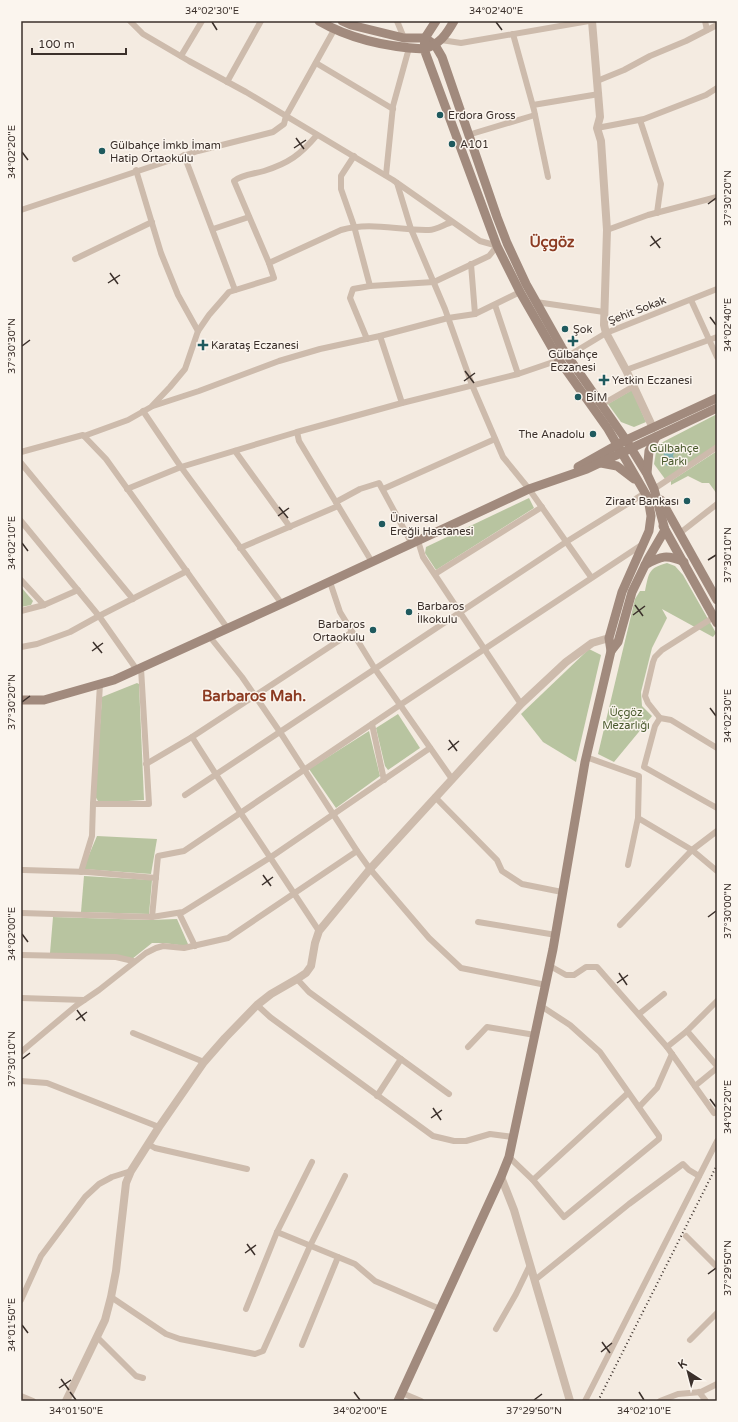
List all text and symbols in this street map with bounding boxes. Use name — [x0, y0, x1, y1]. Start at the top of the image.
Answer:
text: 34°02'30"E — [185, 5, 239, 17]
text: 34°02'40"E — [469, 5, 523, 17]
scale bar — [32, 30, 126, 56]
text: 100 m — [38, 37, 75, 51]
place label: Erdora Gross — [448, 109, 516, 122]
marker: Erdora Gross — [435, 110, 445, 120]
text: 34°02'20"E — [6, 125, 18, 179]
place label: A101 — [460, 138, 489, 151]
place label: Gülbahçe İmkb İmam Hatip Ortaokulu — [110, 139, 221, 165]
marker: A101 — [447, 139, 457, 149]
marker: Gülbahçe İmkb İmam Hatip Ortaokulu — [97, 146, 107, 156]
text: 37°30'20"N — [722, 170, 734, 226]
district label: Üçgöz — [529, 233, 575, 252]
street label: Şehit Sokak — [606, 293, 668, 327]
text: 34°02'40"E — [722, 298, 734, 352]
text: 37°30'30"N — [6, 318, 18, 374]
place label: Şok — [573, 323, 592, 336]
marker: Şok — [560, 324, 570, 334]
marker: Gülbahçe Eczanesi — [568, 336, 578, 346]
place label: Karataş Eczanesi — [211, 339, 299, 352]
marker: Karataş Eczanesi — [198, 340, 208, 350]
place label: Gülbahçe Eczanesi — [548, 348, 598, 374]
place label: Yetkin Eczanesi — [612, 374, 692, 387]
marker: Yetkin Eczanesi — [599, 375, 609, 385]
place label: BİM — [586, 391, 607, 404]
marker: BİM — [573, 392, 583, 402]
place label: The Anadolu — [518, 428, 585, 441]
marker: The Anadolu — [588, 429, 598, 439]
park label: Gülbahçe Parkı — [649, 442, 699, 468]
place label: Ziraat Bankası — [605, 495, 679, 508]
marker: Ziraat Bankası — [682, 496, 692, 506]
place label: Üniversal Ereğli Hastanesi — [390, 512, 474, 538]
text: 34°02'10"E — [6, 516, 18, 570]
marker: Üniversal Ereğli Hastanesi — [377, 519, 387, 529]
text: 37°30'10"N — [722, 527, 734, 583]
place label: Barbaros İlkokulu — [417, 600, 464, 626]
marker: Barbaros İlkokulu — [404, 607, 414, 617]
place label: Barbaros Ortaokulu — [313, 618, 365, 644]
marker: Barbaros Ortaokulu — [368, 625, 378, 635]
text: 37°30'20"N — [6, 674, 18, 730]
district label: Barbaros Mah. — [202, 687, 306, 705]
text: 34°02'30"E — [722, 689, 734, 743]
park label: Üçgöz Mezarlığı — [602, 706, 650, 732]
text: 37°30'00"N — [722, 883, 734, 939]
text: 34°02'00"E — [6, 907, 18, 961]
text: 37°30'10"N — [6, 1031, 18, 1087]
text: 34°02'20"E — [722, 1080, 734, 1134]
text: 37°29'50"N — [722, 1240, 734, 1296]
text: 34°01'50"E — [6, 1298, 18, 1352]
north arrow — [668, 1352, 708, 1392]
text: K — [676, 1357, 690, 1372]
text: 34°01'50"E — [49, 1405, 103, 1417]
text: 34°02'00"E — [333, 1405, 387, 1417]
text: 37°29'50"N — [506, 1405, 562, 1417]
text: 34°02'10"E — [617, 1405, 671, 1417]

